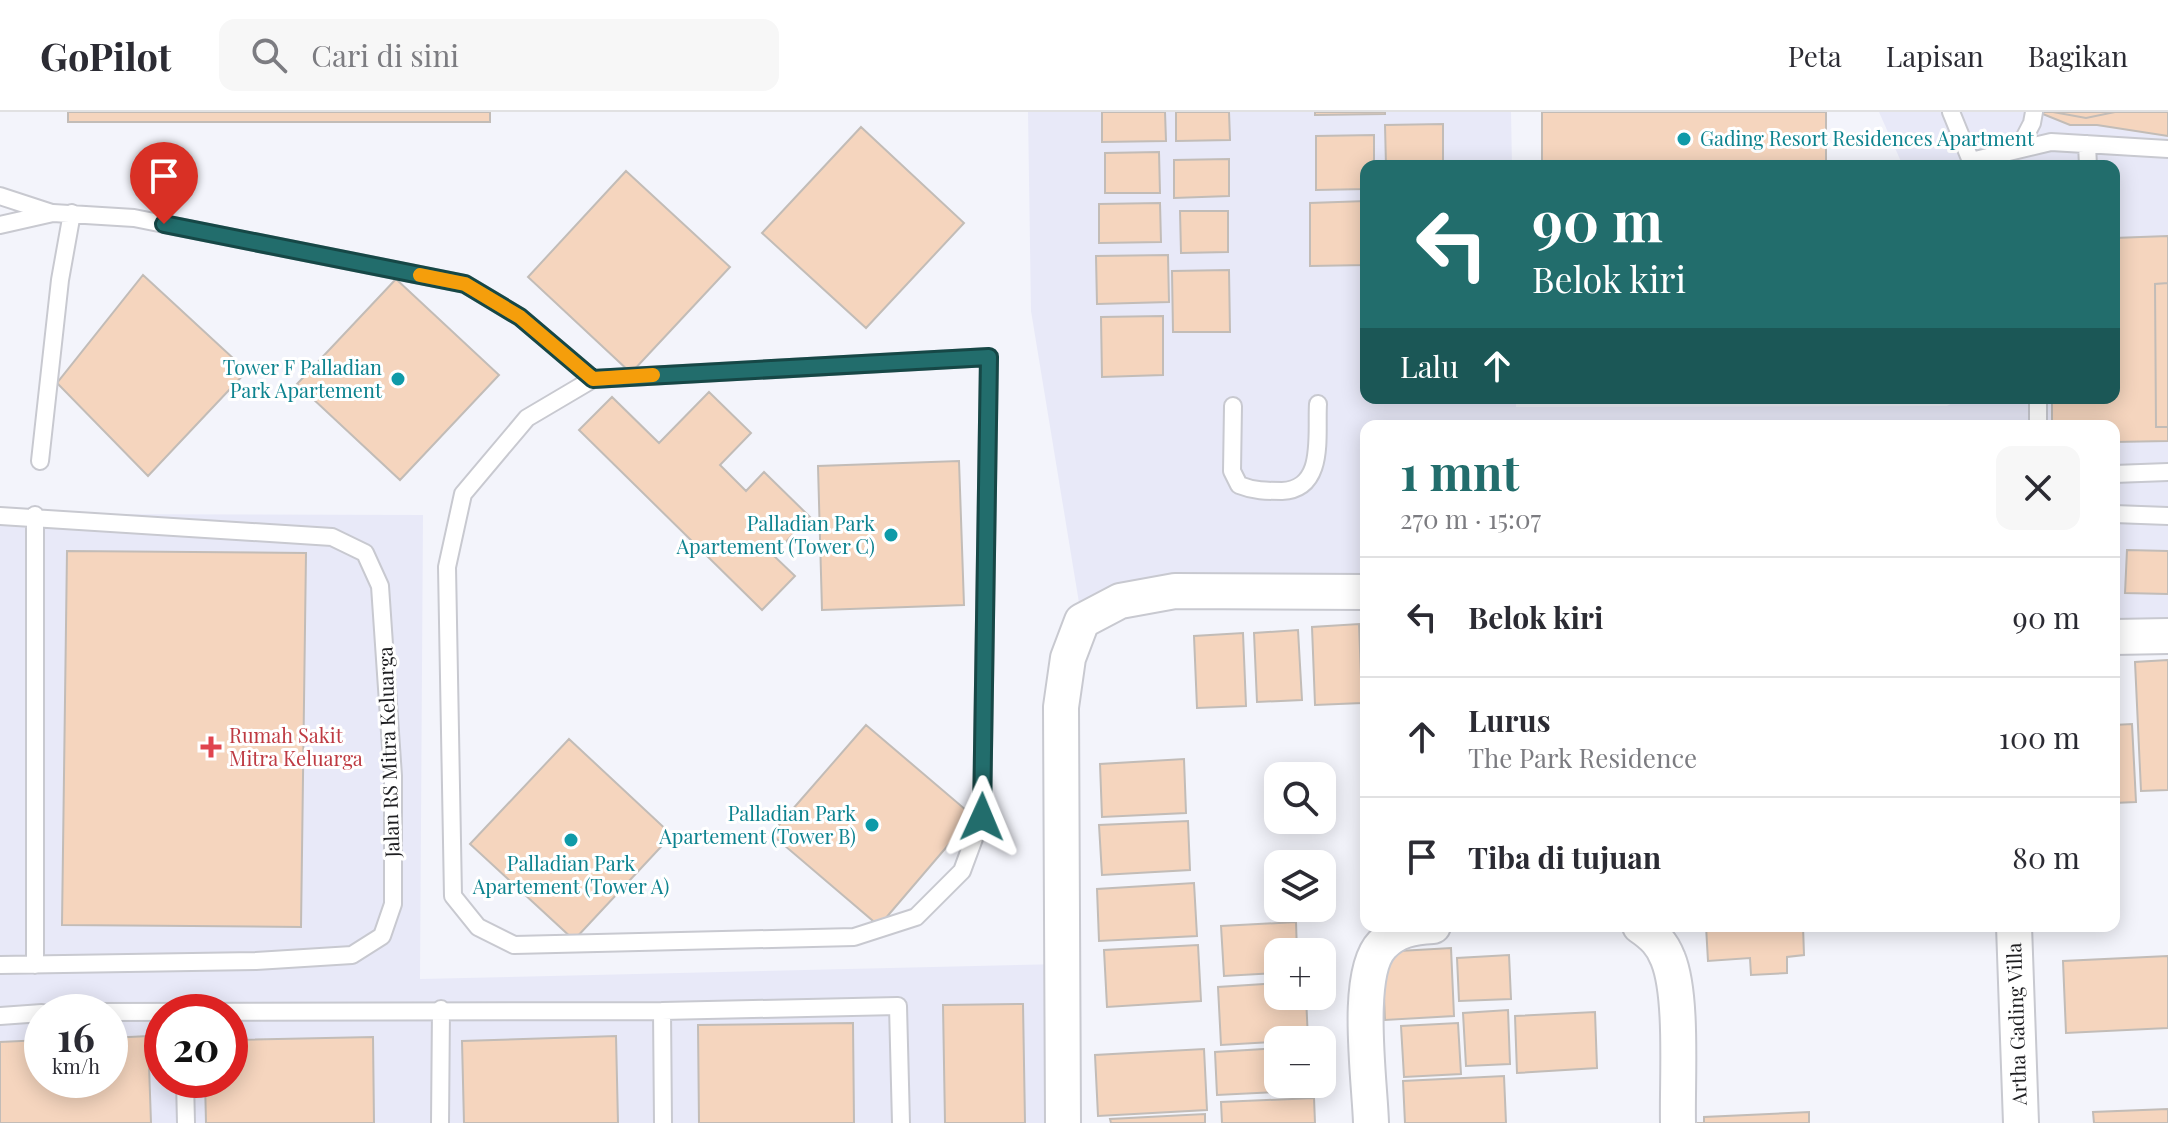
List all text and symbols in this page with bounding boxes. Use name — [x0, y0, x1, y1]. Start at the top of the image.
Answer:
search box — [219, 19, 779, 91]
text: GoPilot — [40, 30, 171, 81]
icon: search — [247, 33, 291, 77]
text: Cari di sini — [311, 35, 459, 75]
text: Peta — [1788, 37, 1842, 74]
text: Lapisan — [1886, 37, 1984, 74]
text: Bagikan — [2028, 37, 2128, 74]
place label: Gading Resort Residences Apartment — [1700, 124, 2035, 151]
marker: Gading Resort Residences Apartment — [1675, 130, 1693, 148]
pin — [130, 142, 198, 224]
icon: arrive — [142, 154, 186, 198]
text: 90 m — [1532, 182, 1663, 257]
icon: left — [1400, 192, 1504, 296]
text: Belok kiri — [1532, 254, 1686, 302]
icon: ahead — [1475, 344, 1519, 388]
text: Lalu — [1400, 346, 1459, 386]
place label: Tower F Palladian Park Apartement — [223, 353, 383, 403]
marker: Tower F Palladian Park Apartement — [389, 370, 407, 388]
text: 1 mnt — [1400, 439, 1519, 503]
button: close — [1996, 446, 2080, 530]
text: 270 m · 15:07 — [1400, 501, 1541, 536]
place label: Palladian Park Apartement (Tower C) — [675, 509, 875, 559]
marker: Palladian Park Apartement (Tower C) — [882, 526, 900, 544]
icon: left — [1400, 595, 1444, 639]
text: Belok kiri — [1468, 597, 1603, 637]
text: 90 m — [2013, 597, 2080, 637]
street label: Jalan RS Mitra Keluarga — [370, 646, 405, 859]
text: Lurus — [1468, 700, 1551, 740]
icon: ahead — [1400, 715, 1444, 759]
text: 100 m — [1999, 717, 2080, 757]
place label: Rumah Sakit Mitra Keluarga — [229, 721, 363, 771]
marker: Rumah Sakit Mitra Keluarga — [200, 736, 222, 758]
text: The Park Residence — [1468, 740, 1697, 775]
map controls — [1264, 762, 1336, 1098]
button: search — [1264, 762, 1336, 834]
position arrow — [940, 775, 1024, 859]
place label: Palladian Park Apartement (Tower B) — [658, 799, 856, 849]
marker: Palladian Park Apartement (Tower B) — [863, 816, 881, 834]
marker: Palladian Park Apartement (Tower A) — [562, 831, 580, 849]
icon: arrive — [1400, 835, 1444, 879]
text: Tiba di tujuan — [1468, 837, 1661, 877]
text: 80 m — [2012, 837, 2080, 877]
place label: Palladian Park Apartement (Tower A) — [472, 849, 669, 899]
button: layers — [1264, 850, 1336, 922]
button: + — [1264, 938, 1336, 1010]
street label: Artha Gading Villa — [1999, 942, 2032, 1107]
speed limit sign: 20 — [144, 994, 248, 1098]
text: 16 — [57, 1009, 95, 1062]
button: − — [1264, 1026, 1336, 1098]
text: km/h — [52, 1052, 100, 1079]

